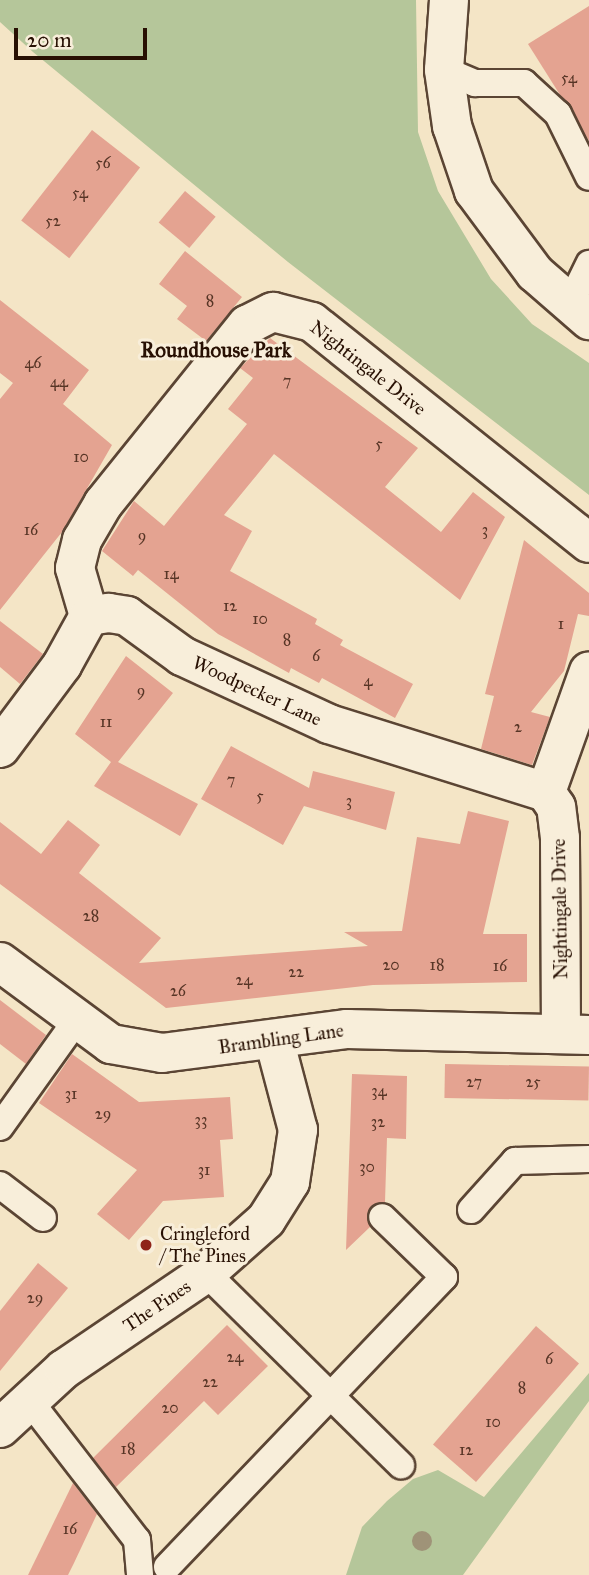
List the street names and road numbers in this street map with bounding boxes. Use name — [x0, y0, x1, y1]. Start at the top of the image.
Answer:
street label: Nightingale Drive — [306, 316, 430, 420]
street label: Woodpecker Lane — [189, 651, 325, 731]
street label: Nightingale Drive — [547, 838, 573, 980]
street label: Brambling Lane — [217, 1019, 345, 1059]
street label: The Pines — [119, 1275, 195, 1337]

